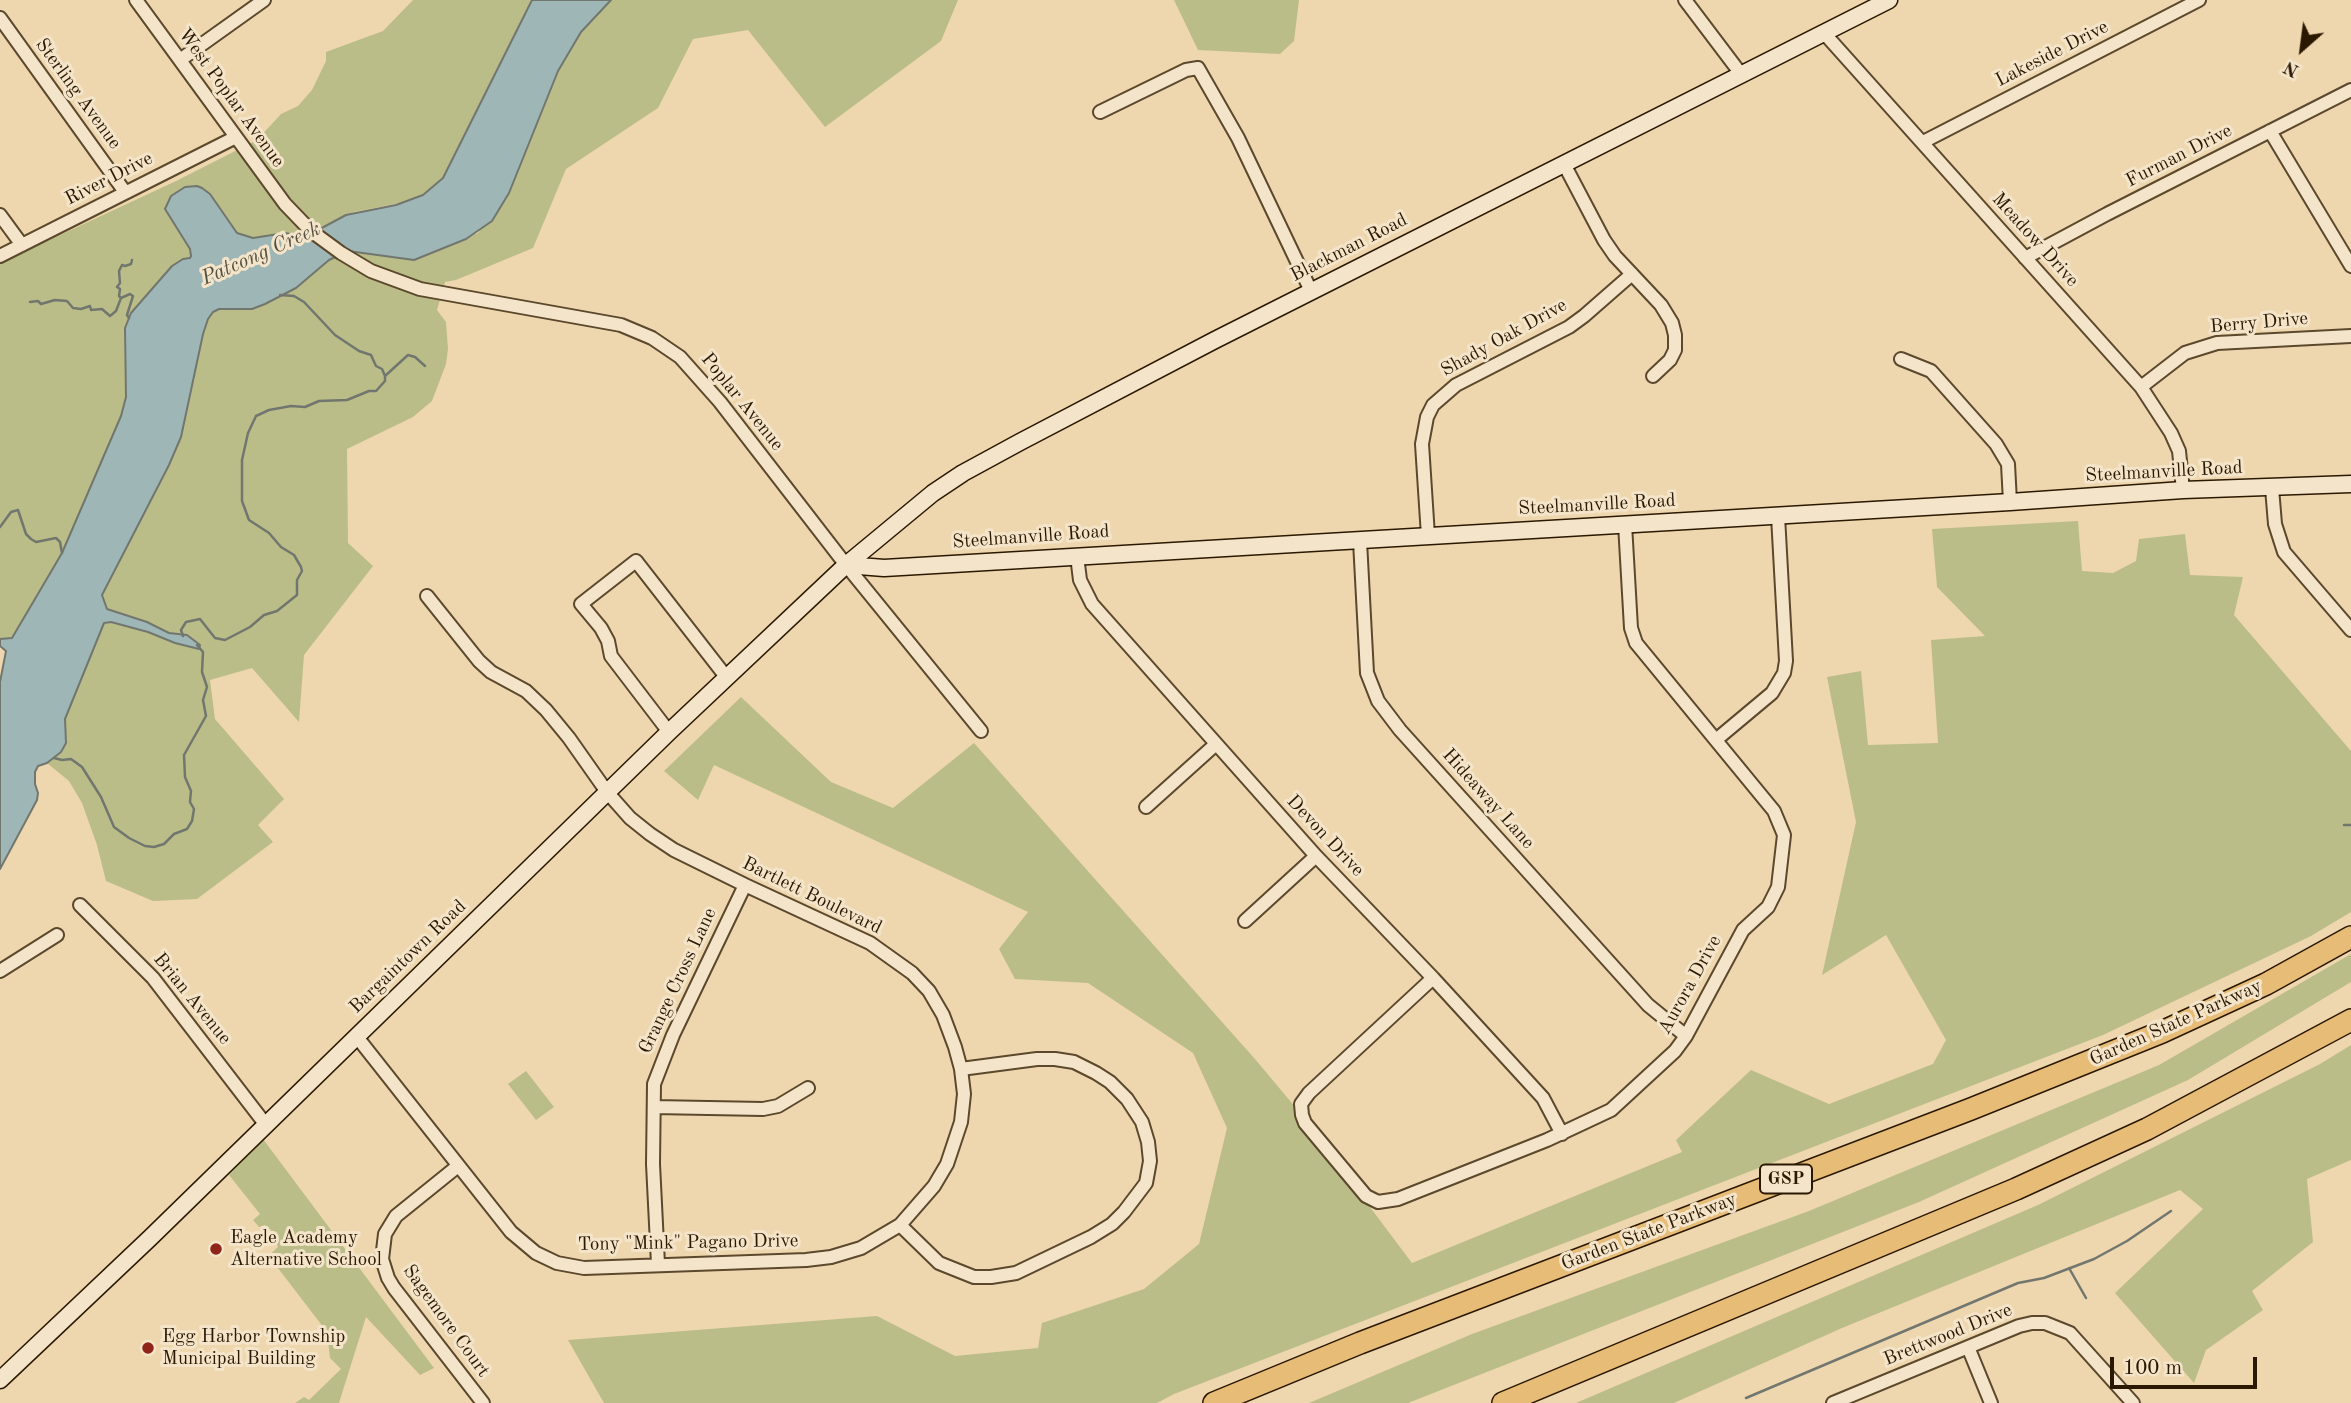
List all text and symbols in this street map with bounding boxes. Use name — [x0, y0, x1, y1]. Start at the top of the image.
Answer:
north arrow — [2267, 14, 2337, 84]
street label: Lakeside Drive — [1992, 16, 2112, 92]
street label: West Poplar Avenue — [173, 24, 289, 172]
street label: Sterling Avenue — [30, 34, 126, 154]
text: N — [2281, 56, 2303, 80]
street label: Furman Drive — [2122, 119, 2236, 193]
street label: River Drive — [61, 147, 157, 211]
street label: Meadow Drive — [1987, 188, 2083, 292]
street label: Blackman Road — [1287, 209, 1411, 287]
water label: Patcong Creek — [197, 216, 325, 292]
street label: Shady Oak Drive — [1437, 294, 1571, 382]
street label: Berry Drive — [2209, 307, 2309, 339]
street label: Poplar Avenue — [696, 349, 788, 455]
street label: Steelmanville Road — [2085, 456, 2243, 488]
street label: Steelmanville Road — [1518, 489, 1676, 521]
street label: Steelmanville Road — [952, 520, 1110, 554]
street label: Hideaway Lane — [1437, 744, 1539, 854]
street label: Devon Drive — [1281, 790, 1369, 882]
street label: Bartlett Boulevard — [738, 852, 886, 940]
street label: Bargaintown Road — [345, 895, 471, 1019]
street label: Grange Cross Lane — [634, 904, 722, 1058]
street label: Aurora Drive — [1653, 931, 1727, 1039]
street label: Brian Avenue — [148, 949, 236, 1049]
street label: Garden State Parkway — [2086, 975, 2266, 1071]
road number: GSP — [1760, 1164, 1812, 1194]
street label: Garden State Parkway — [1558, 1188, 1740, 1276]
place label: Eagle Academy Alternative School — [230, 1227, 382, 1271]
street label: Tony "Mink" Pagano Drive — [578, 1230, 798, 1256]
marker: Eagle Academy Alternative School — [208, 1241, 224, 1257]
street label: Sagemore Court — [398, 1260, 494, 1382]
street label: Brettwood Drive — [1880, 1299, 2016, 1371]
place label: Egg Harbor Township Municipal Building — [162, 1326, 345, 1370]
marker: Egg Harbor Township Municipal Building — [140, 1340, 156, 1356]
scale bar — [2113, 1344, 2260, 1388]
text: 100 m — [2123, 1358, 2182, 1379]

